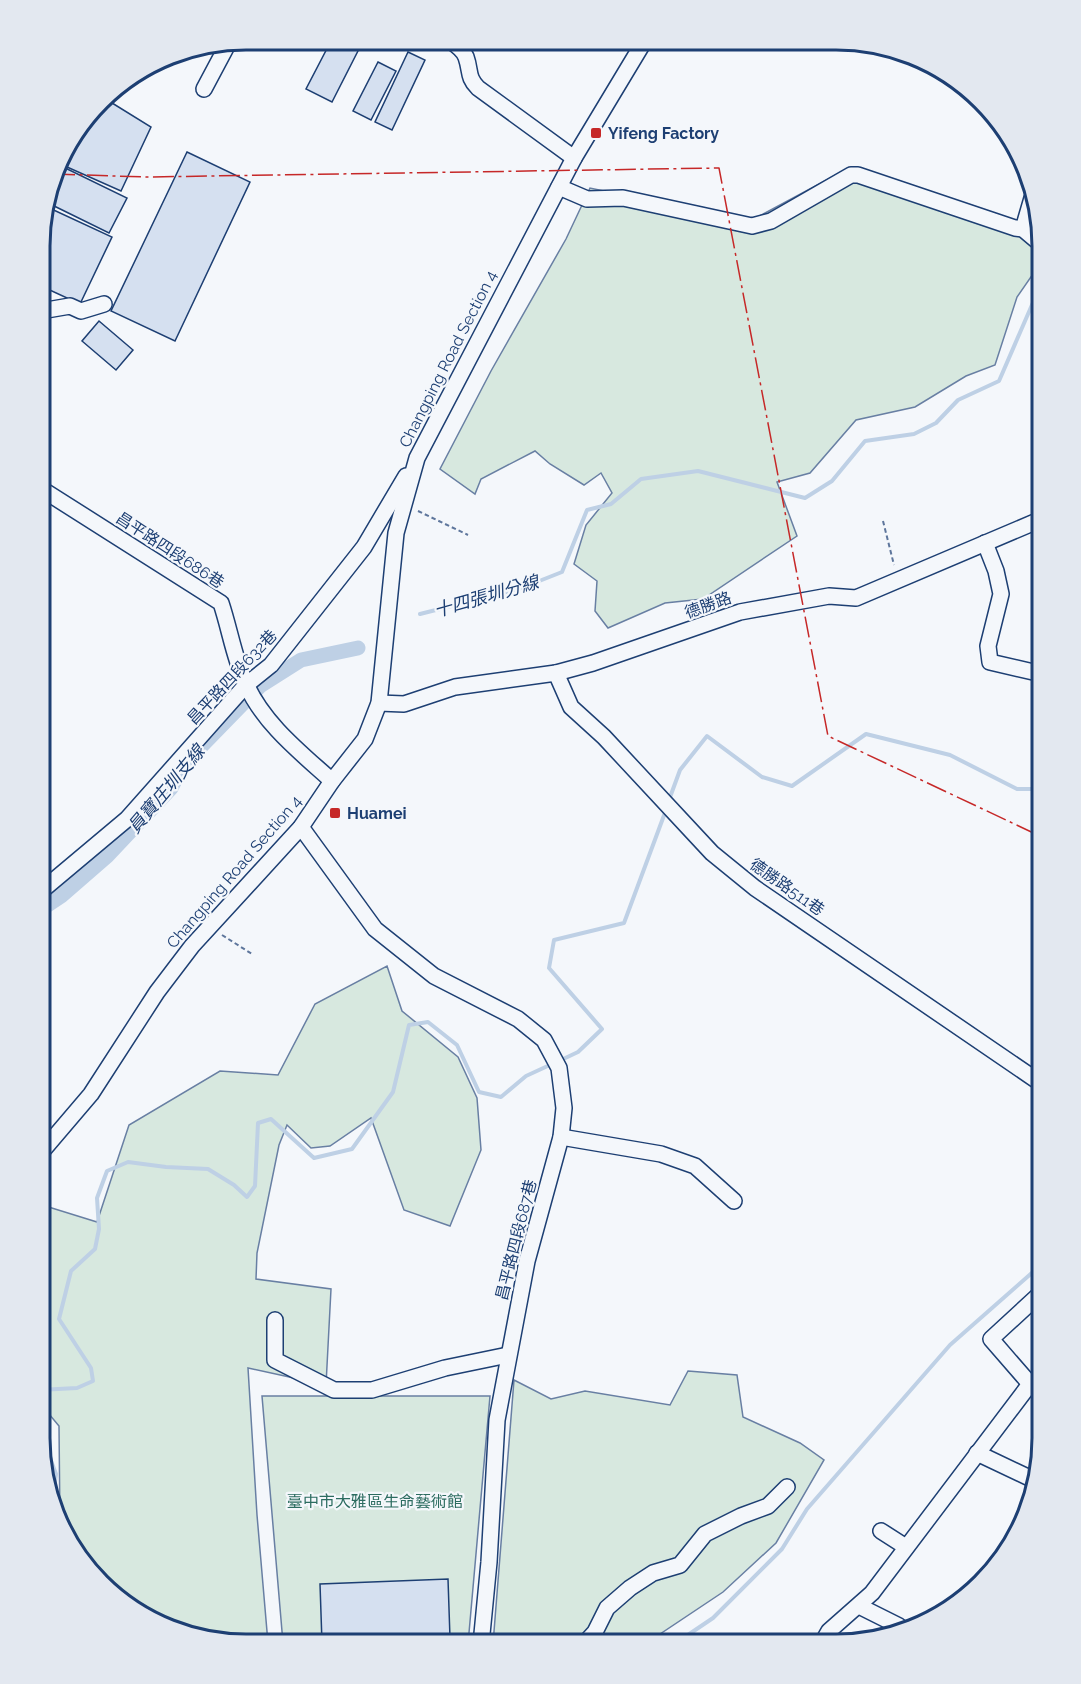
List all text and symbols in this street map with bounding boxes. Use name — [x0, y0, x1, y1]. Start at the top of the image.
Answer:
place label: Yifeng Factory — [608, 124, 719, 143]
marker: Yifeng Factory — [589, 126, 603, 140]
street label: Changping Road Section 4 — [395, 267, 501, 451]
street label: 昌平路四段686巷 — [112, 508, 228, 592]
water label: 十四張圳分線 — [431, 570, 543, 621]
street label: 德勝路 — [682, 588, 734, 622]
street label: 昌平路四段632巷 — [183, 626, 281, 728]
water label: 員寶庄圳支線 — [123, 739, 210, 837]
street label: Changping Road Section 4 — [163, 792, 306, 952]
place label: Huamei — [347, 804, 407, 823]
marker: Huamei — [328, 806, 342, 820]
street label: 德勝路511巷 — [746, 854, 828, 920]
street label: 昌平路四段687巷 — [492, 1178, 540, 1302]
park label: 臺中市大雅區生命藝術館 — [287, 1492, 463, 1511]

